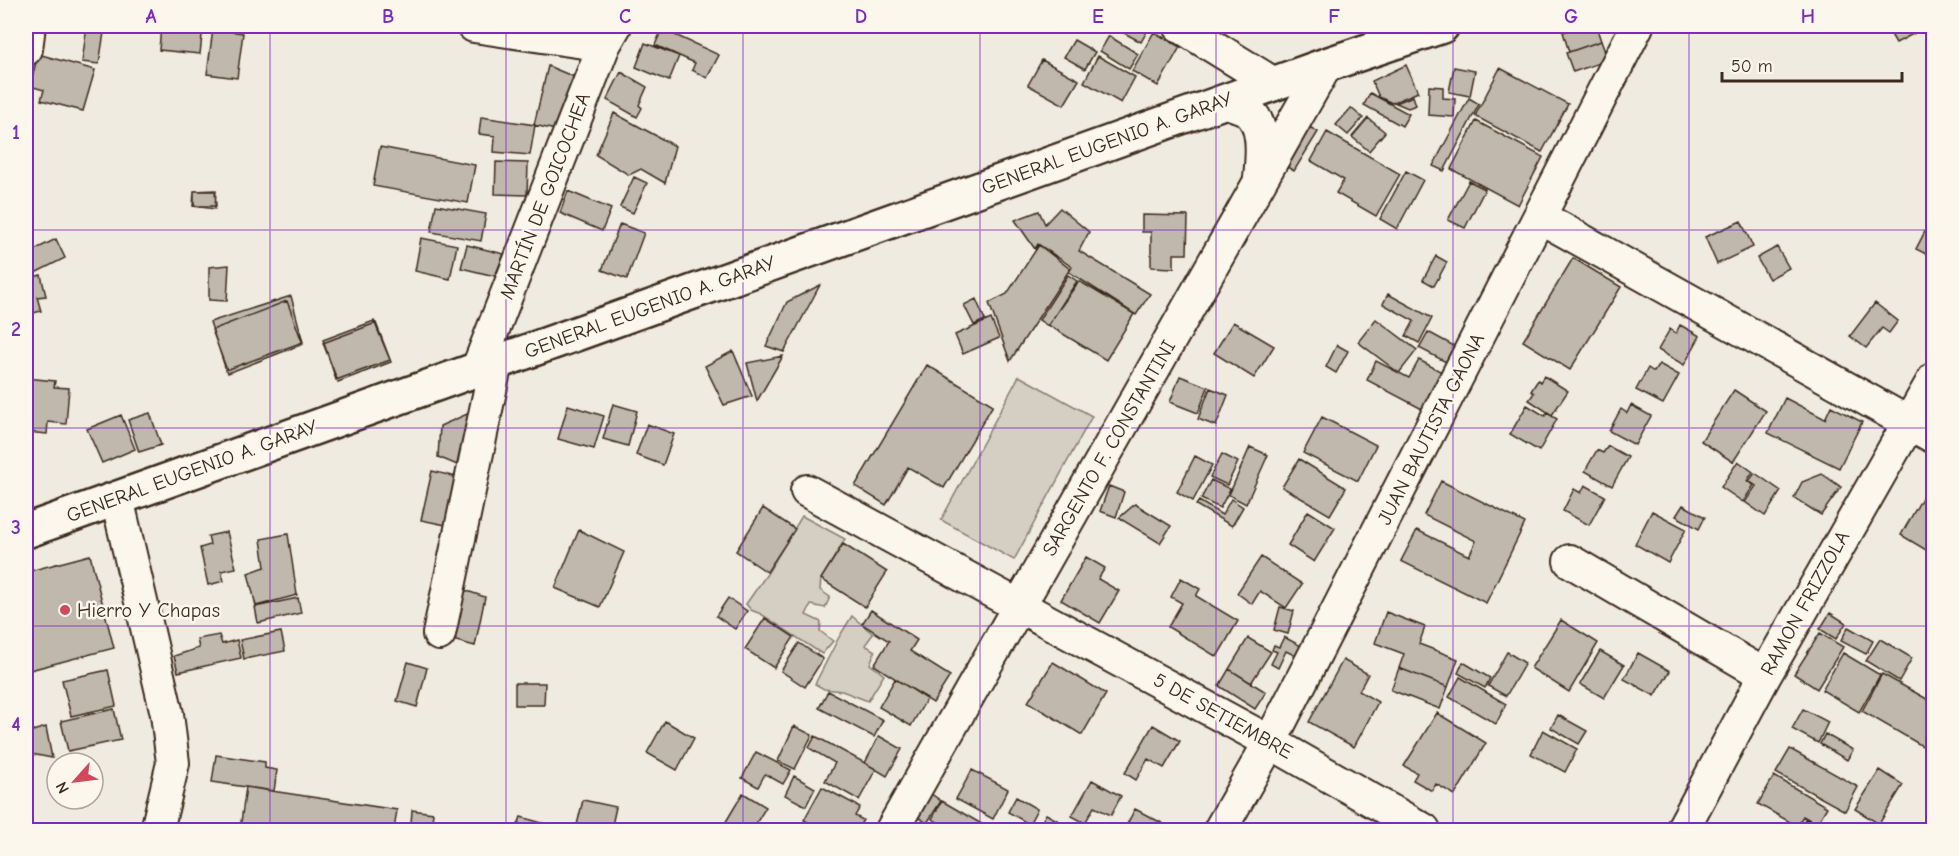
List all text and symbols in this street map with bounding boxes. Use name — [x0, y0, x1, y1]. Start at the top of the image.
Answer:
text: A — [145, 5, 157, 28]
text: B — [382, 5, 394, 28]
text: C — [619, 5, 631, 28]
text: D — [855, 5, 867, 28]
text: E — [1092, 5, 1104, 28]
text: F — [1328, 5, 1340, 28]
text: G — [1564, 5, 1578, 28]
text: H — [1801, 5, 1815, 28]
scale bar — [1722, 45, 1902, 83]
text: 50 m — [1731, 56, 1773, 77]
street label: GENERAL EUGENIO A. GARAY — [978, 87, 1236, 199]
street label: MARTÍN DE GOICOCHEA — [495, 89, 595, 302]
text: 1 — [12, 121, 20, 144]
street label: GENERAL EUGENIO A. GARAY — [521, 251, 779, 363]
text: 2 — [11, 318, 21, 341]
street label: JUAN BAUTISTA GAONA — [1373, 329, 1489, 529]
street label: SARGENTO F. CONSTANTINI — [1038, 336, 1180, 560]
street label: GENERAL EUGENIO A. GARAY — [63, 415, 321, 527]
text: 3 — [11, 516, 21, 539]
street label: RAMON FRIZZOLA — [1756, 527, 1854, 679]
place label: Hierro Y Chapas — [77, 599, 220, 622]
marker: Hierro Y Chapas — [58, 603, 72, 617]
street label: 5 DE SETIEMBRE — [1149, 668, 1297, 764]
text: 4 — [11, 713, 21, 736]
north arrow — [45, 751, 105, 811]
text: N — [52, 779, 73, 796]

